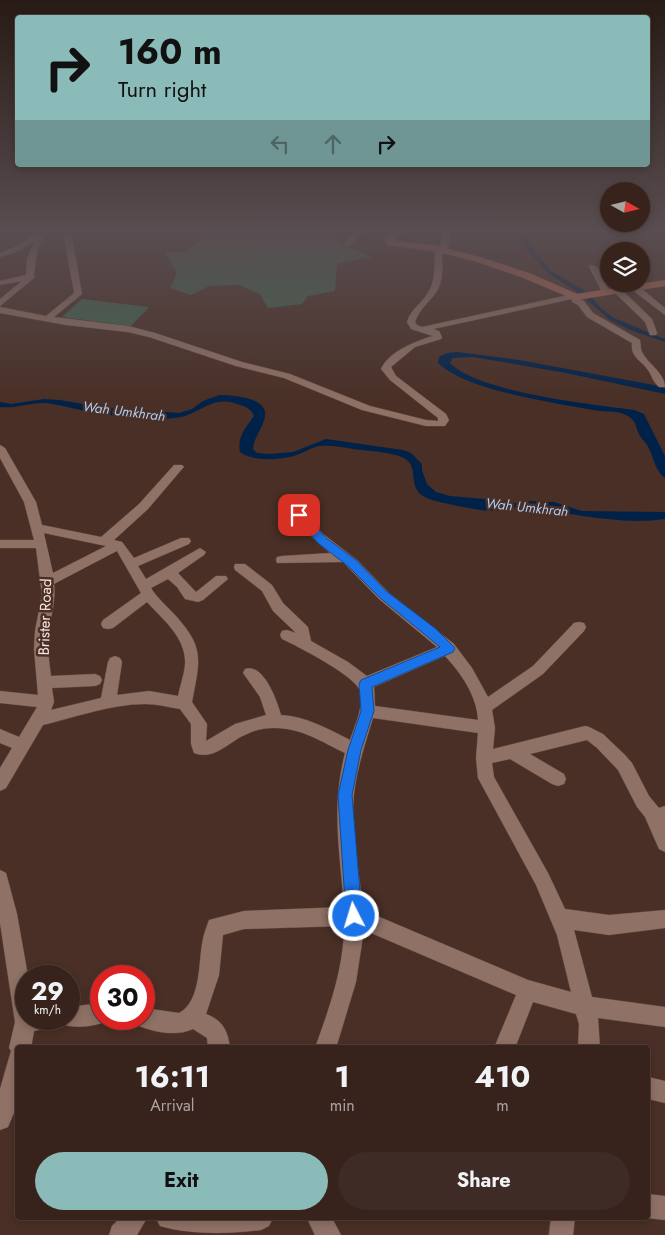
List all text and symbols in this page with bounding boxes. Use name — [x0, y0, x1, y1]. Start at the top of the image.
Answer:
text: 160 m — [118, 27, 222, 77]
icon: right — [35, 35, 100, 100]
text: Turn right — [118, 73, 206, 105]
icon: left — [266, 130, 294, 158]
icon: ahead — [319, 130, 347, 158]
icon: right — [372, 130, 400, 158]
north arrow — [600, 182, 650, 232]
map controls — [600, 182, 650, 292]
button: layers — [600, 242, 650, 292]
water label: Wah Umkhrah — [82, 396, 166, 426]
water label: Wah Umkhrah — [485, 493, 569, 521]
pin — [278, 494, 320, 536]
icon: arrive — [285, 501, 313, 529]
street label: Brister Road — [33, 578, 57, 656]
position arrow — [327, 889, 379, 941]
speed limit sign: 30 — [90, 965, 155, 1030]
text: 29 — [31, 973, 64, 1009]
text: km/h — [34, 1001, 61, 1019]
text: 16:11 — [135, 1055, 210, 1098]
text: 1 — [335, 1055, 350, 1098]
text: 410 — [474, 1055, 530, 1098]
text: Arrival — [150, 1094, 194, 1117]
text: min — [330, 1094, 355, 1117]
text: m — [496, 1094, 509, 1117]
button: Exit — [35, 1152, 328, 1210]
button: Share — [338, 1152, 630, 1210]

